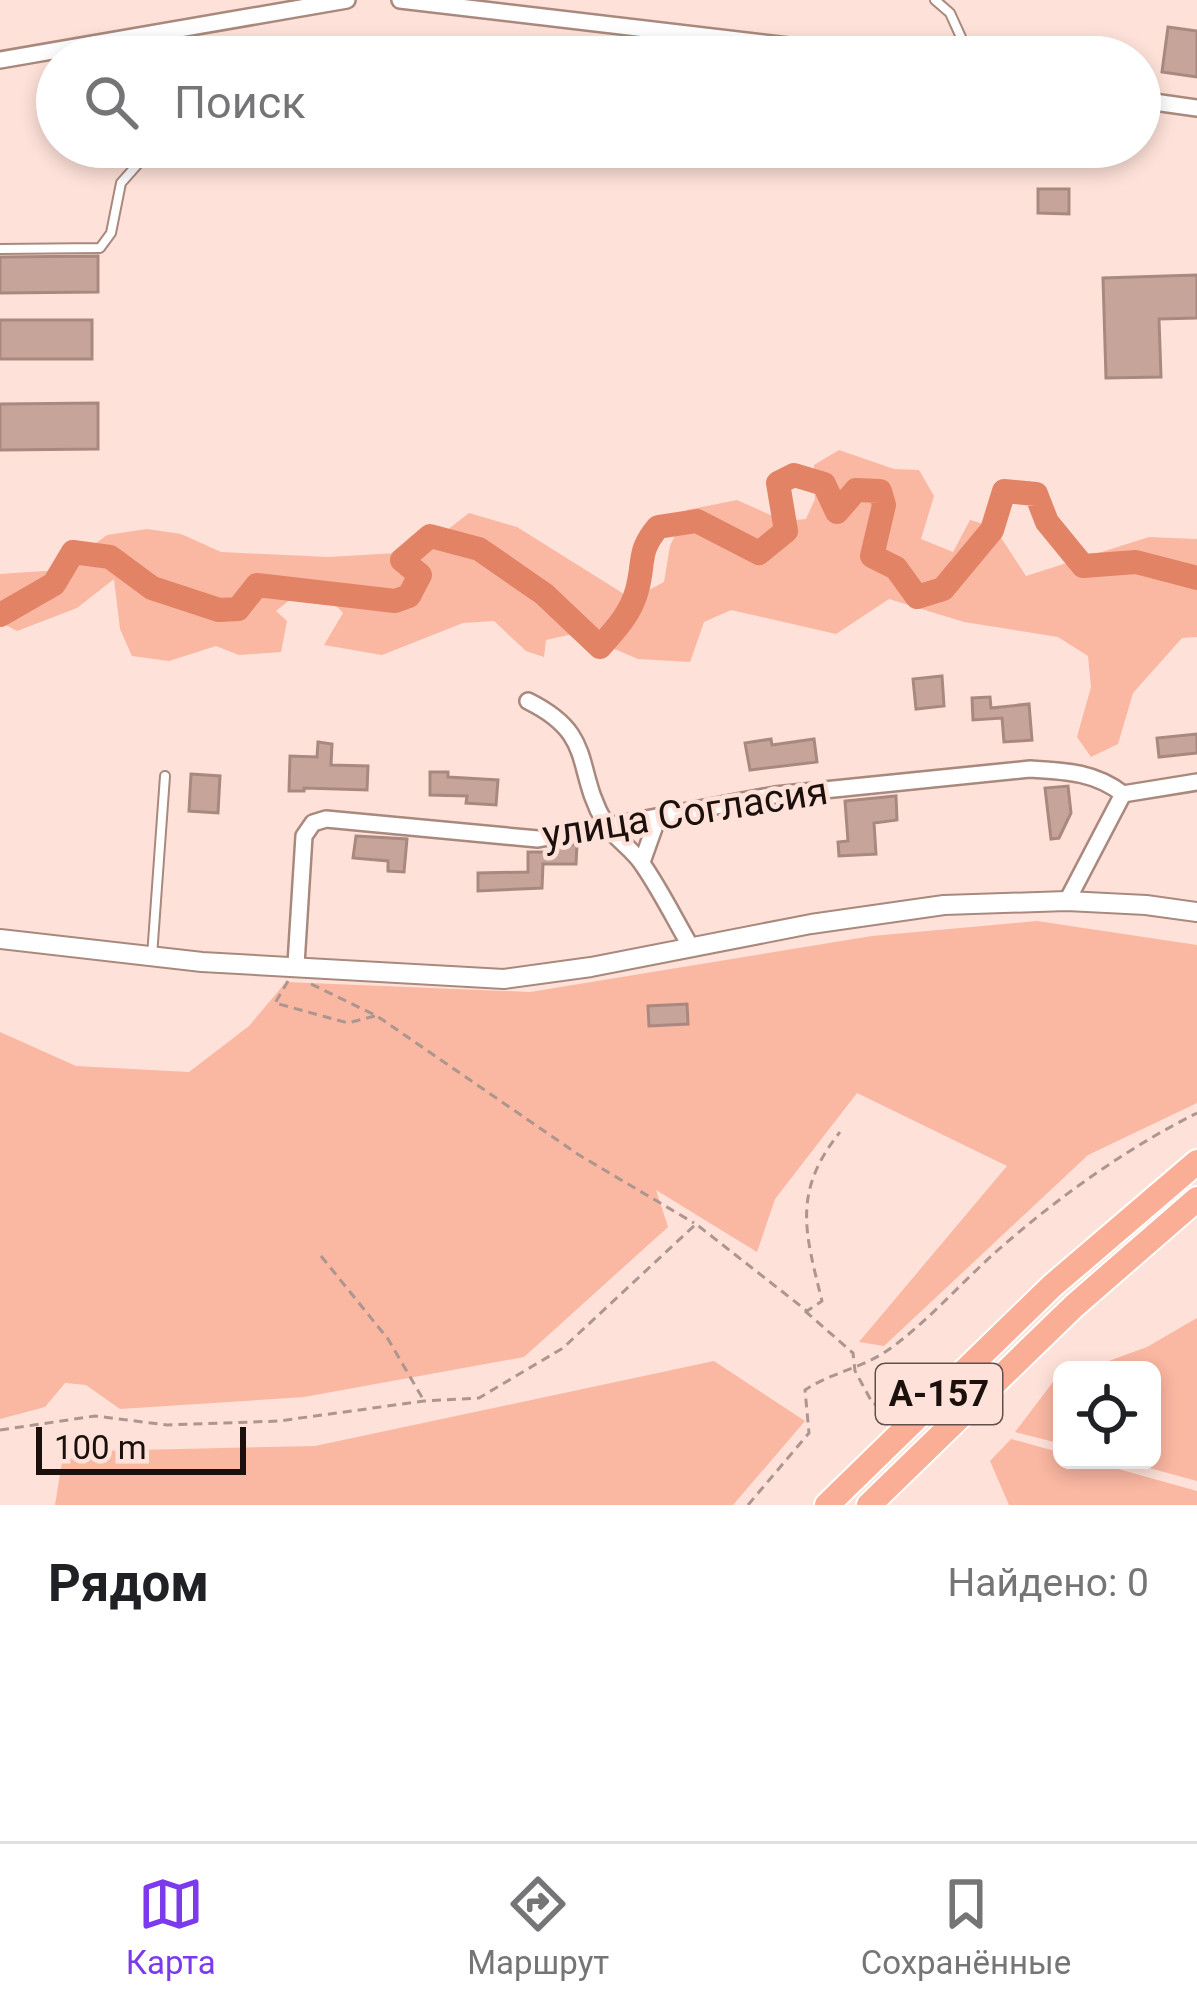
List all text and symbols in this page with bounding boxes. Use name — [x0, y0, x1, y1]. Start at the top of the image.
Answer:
search box — [36, 36, 1161, 168]
icon: search — [78, 69, 144, 135]
text: Поиск — [174, 76, 306, 129]
street label: улица Согласия — [539, 768, 831, 858]
map controls — [1053, 1361, 1161, 1469]
button: locate — [1053, 1361, 1161, 1469]
road number: А-157 — [876, 1364, 1002, 1424]
scale bar — [36, 1421, 246, 1474]
text: 100 m — [54, 1428, 147, 1467]
text: Рядом — [48, 1554, 209, 1613]
text: Найдено: 0 — [947, 1560, 1149, 1606]
tab: Карта — [126, 1871, 216, 1982]
tab: Маршрут — [467, 1871, 609, 1982]
tab: Сохранённые — [861, 1871, 1071, 1982]

